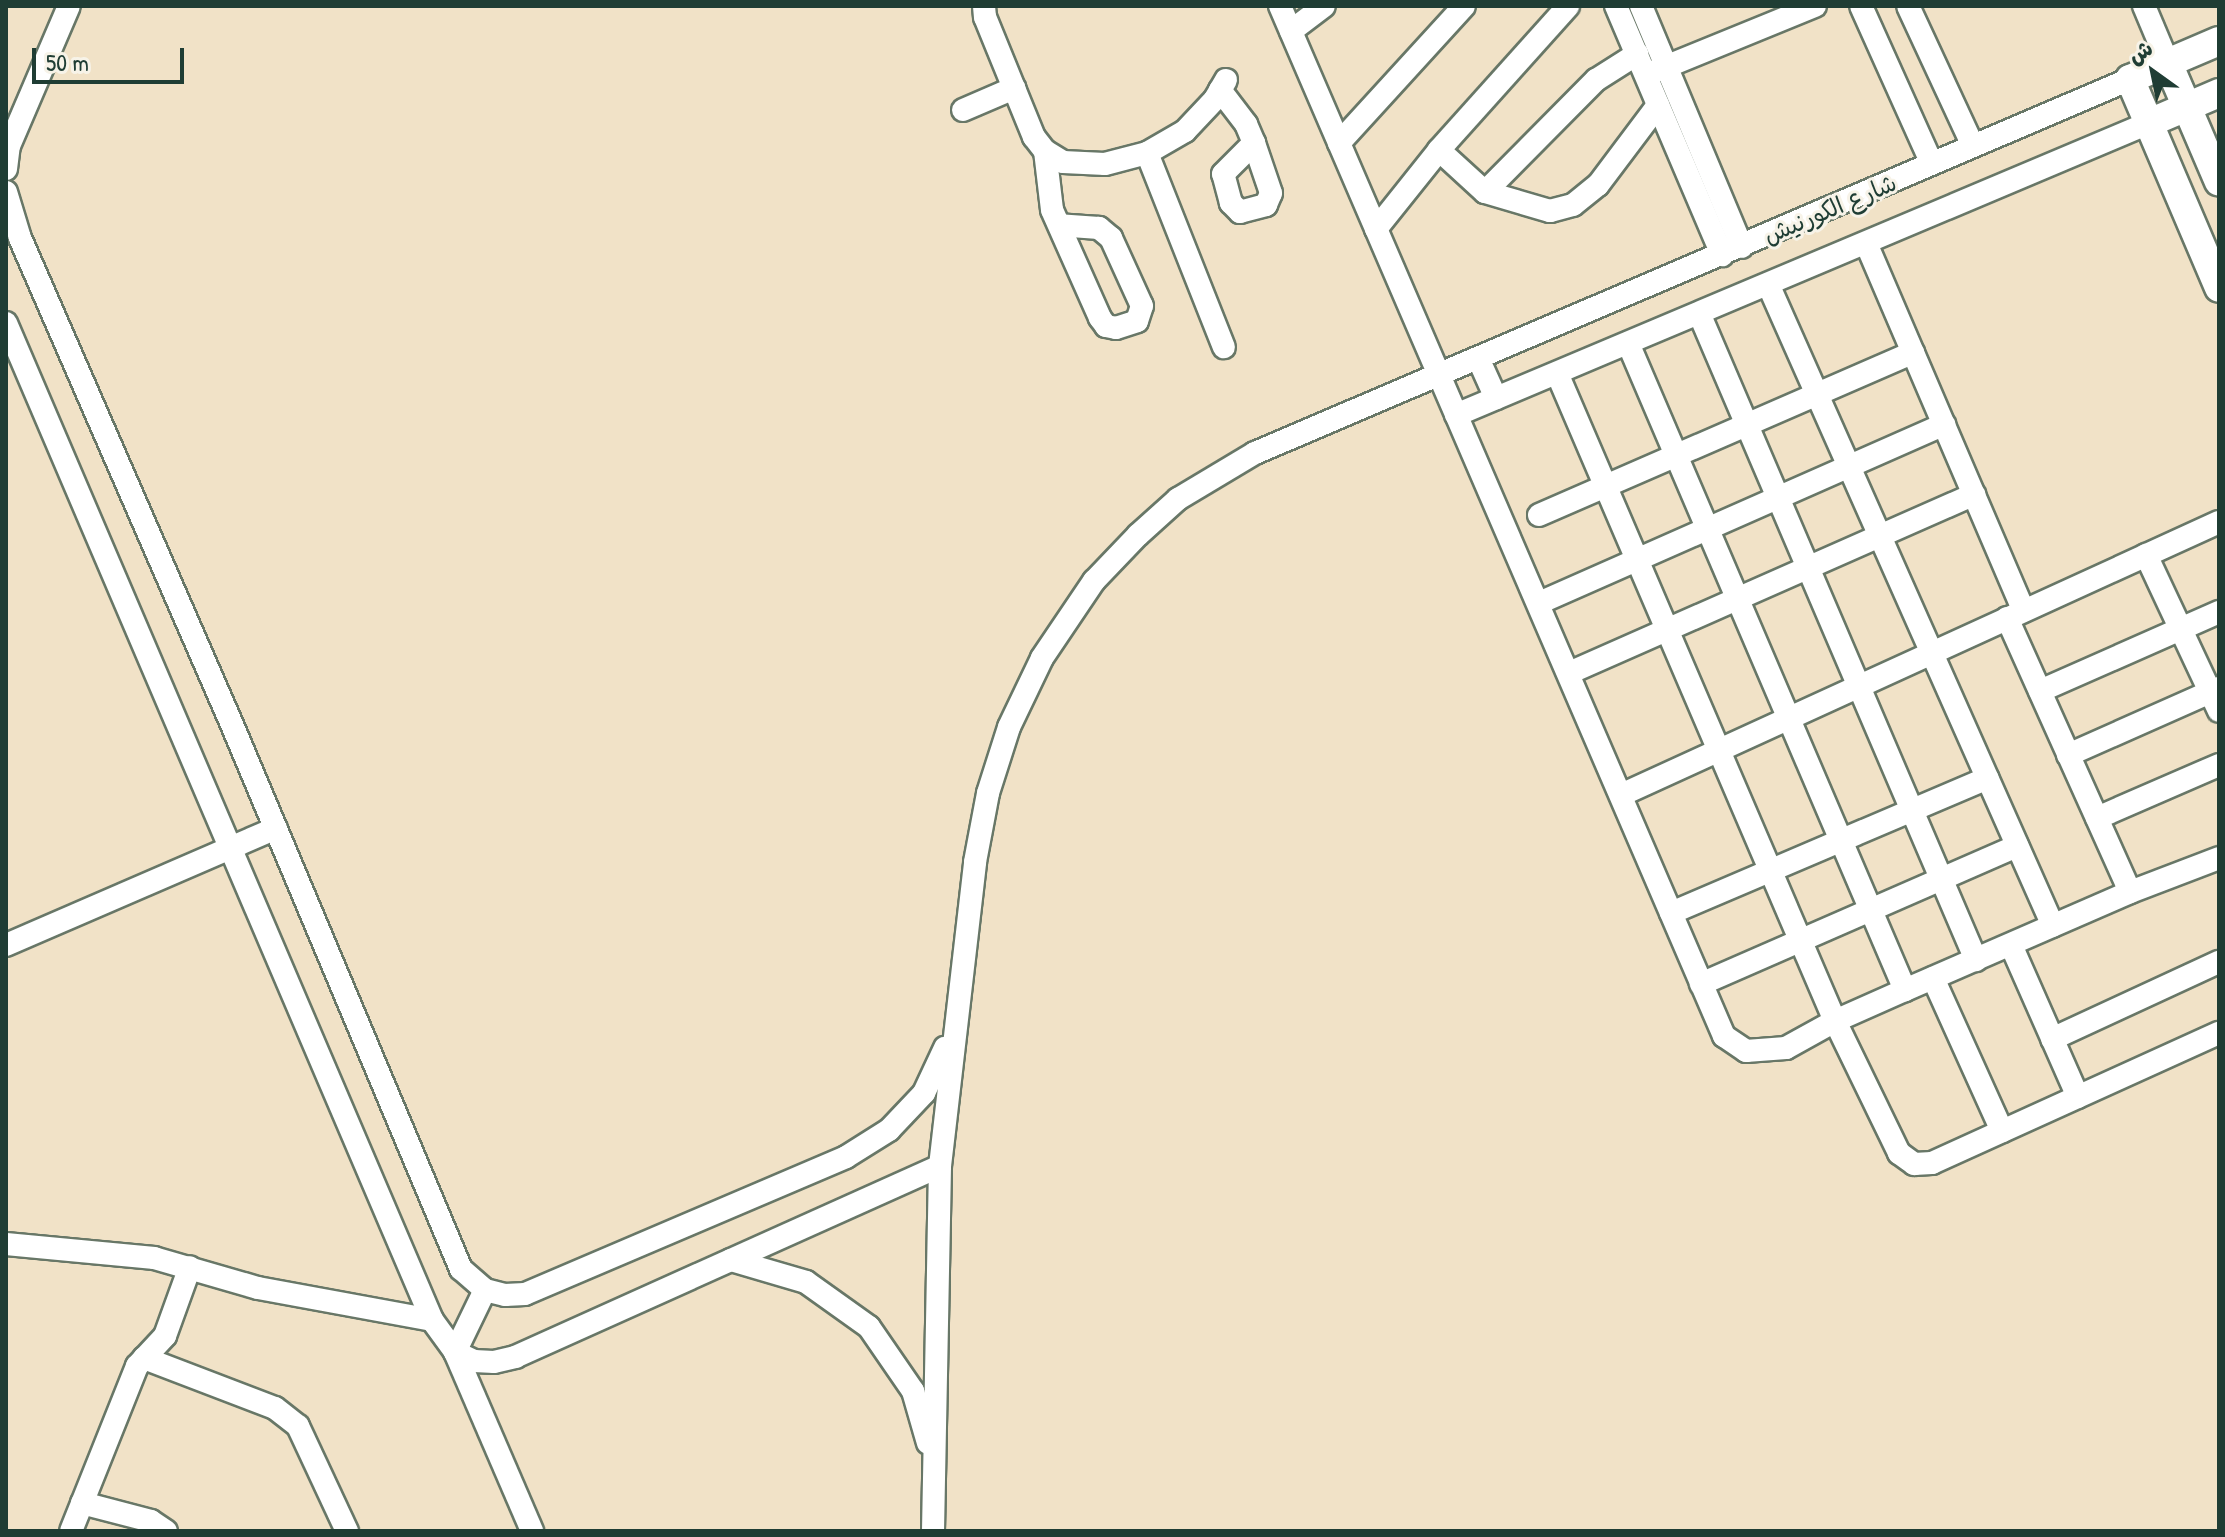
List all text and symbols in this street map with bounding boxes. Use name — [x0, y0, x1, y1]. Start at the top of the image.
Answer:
scale bar — [36, 32, 188, 82]
north arrow — [2113, 32, 2193, 112]
text: ش — [2122, 33, 2158, 71]
text: 50 m — [46, 46, 89, 78]
street label: شارع الكورنيش — [1759, 168, 1901, 250]

